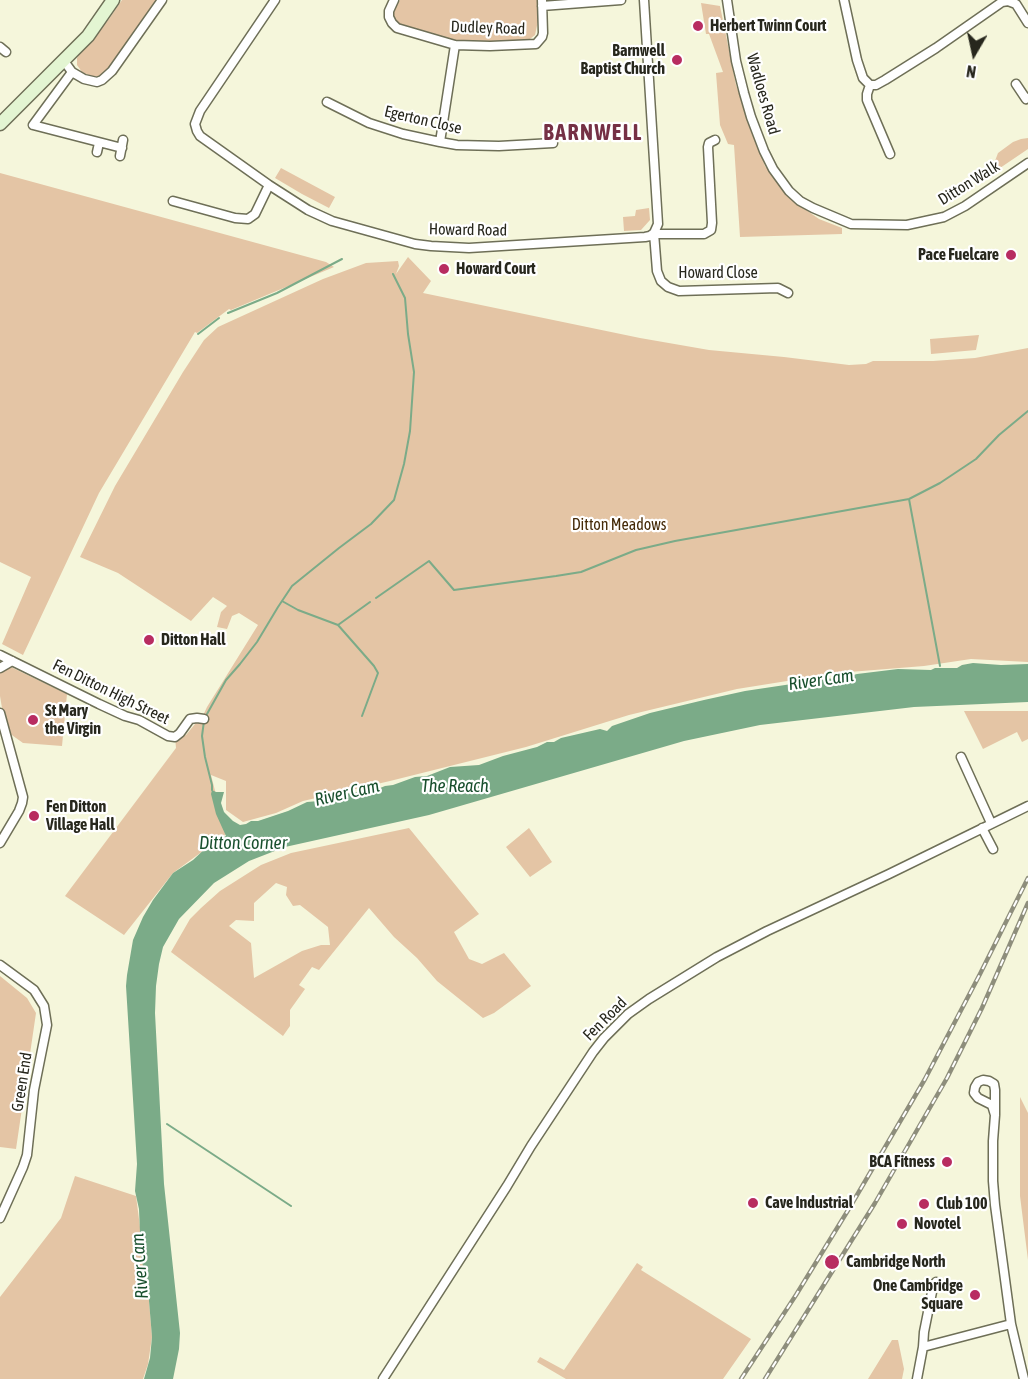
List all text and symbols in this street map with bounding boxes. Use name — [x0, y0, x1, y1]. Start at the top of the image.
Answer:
place label: Herbert Twinn Court — [710, 16, 826, 36]
street label: Dudley Road — [450, 17, 526, 39]
marker: Herbert Twinn Court — [691, 19, 705, 33]
north arrow — [944, 24, 1004, 84]
place label: Barnwell Baptist Church — [581, 41, 665, 79]
street label: Wadloes Road — [742, 51, 784, 137]
marker: Barnwell Baptist Church — [670, 53, 684, 67]
text: N — [965, 62, 977, 81]
street label: Egerton Close — [382, 102, 464, 138]
district label: BARNWELL — [543, 120, 643, 146]
street label: Ditton Walk — [935, 157, 1003, 209]
street label: Howard Road — [429, 220, 507, 240]
place label: Pace Fuelcare — [918, 245, 999, 265]
marker: Pace Fuelcare — [1004, 248, 1018, 262]
place label: Howard Court — [456, 259, 536, 279]
marker: Howard Court — [437, 262, 451, 276]
street label: Howard Close — [678, 263, 758, 283]
park label: Ditton Meadows — [572, 515, 666, 535]
place label: Ditton Hall — [161, 630, 225, 650]
marker: Ditton Hall — [142, 633, 156, 647]
street label: Fen Ditton High Street — [50, 655, 172, 729]
water label: River Cam — [787, 665, 855, 695]
place label: St Mary the Virgin — [45, 701, 101, 739]
marker: St Mary the Virgin — [26, 713, 40, 727]
water label: River Cam — [313, 775, 381, 811]
water label: The Reach — [421, 775, 489, 797]
place label: Fen Ditton Village Hall — [46, 797, 115, 835]
marker: Fen Ditton Village Hall — [27, 809, 41, 823]
water label: Ditton Corner — [199, 832, 287, 854]
street label: Fen Road — [579, 993, 631, 1045]
street label: Green End — [8, 1051, 36, 1113]
place label: BCA Fitness — [869, 1152, 935, 1172]
marker: BCA Fitness — [940, 1155, 954, 1169]
place label: Cave Industrial — [765, 1193, 853, 1213]
place label: Club 100 — [936, 1194, 988, 1214]
marker: Cave Industrial — [746, 1196, 760, 1210]
marker: Club 100 — [917, 1197, 931, 1211]
place label: Novotel — [914, 1214, 961, 1234]
marker: Novotel — [895, 1217, 909, 1231]
water label: River Cam — [127, 1232, 153, 1300]
place label: Cambridge North — [846, 1252, 946, 1272]
marker: Cambridge North — [823, 1253, 841, 1271]
place label: One Cambridge Square — [873, 1276, 963, 1314]
marker: One Cambridge Square — [968, 1288, 982, 1302]

